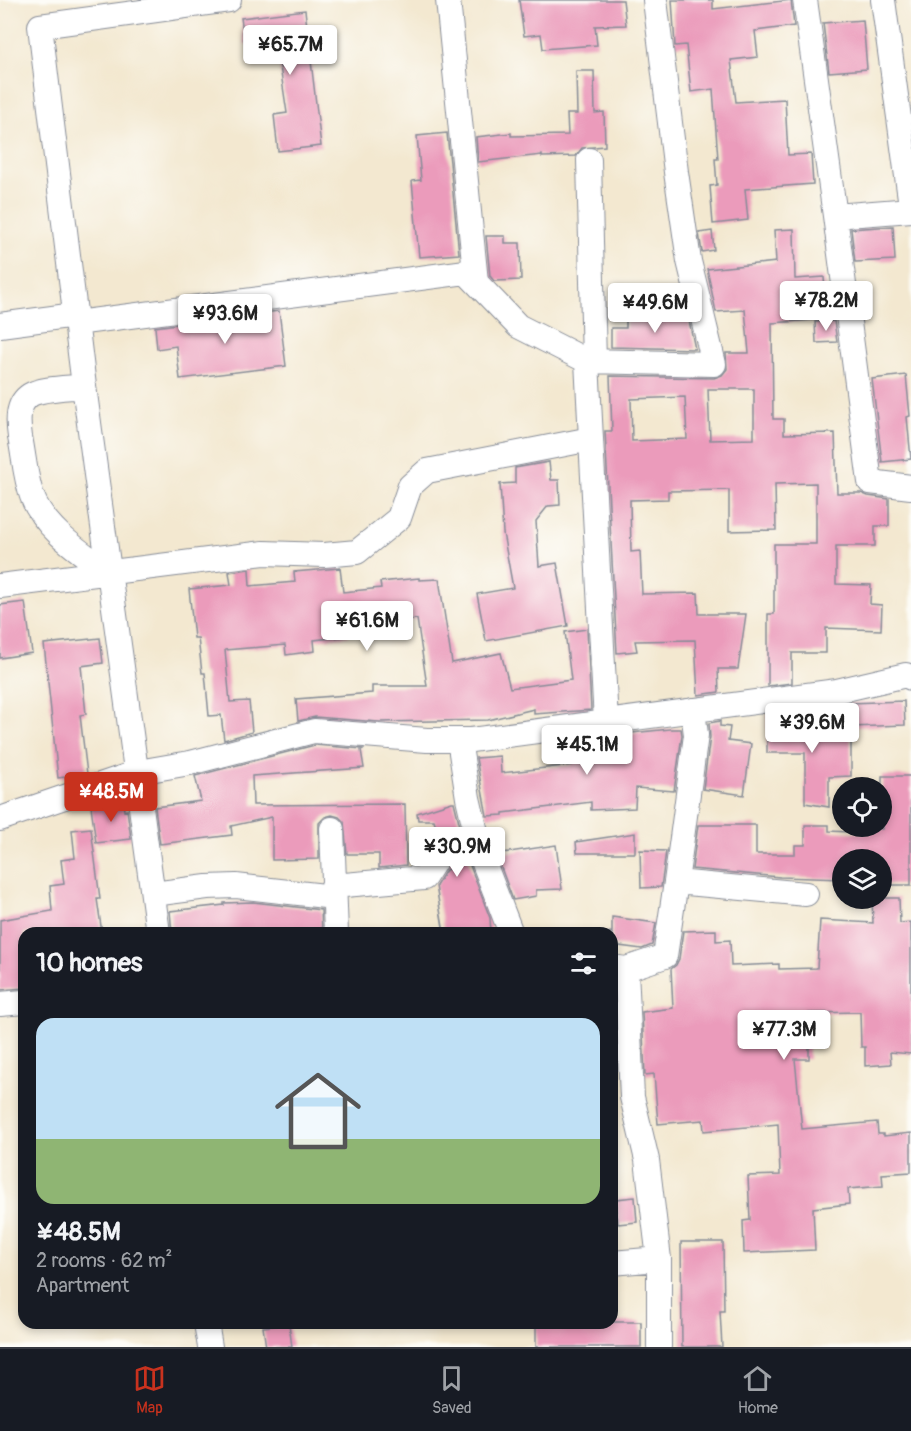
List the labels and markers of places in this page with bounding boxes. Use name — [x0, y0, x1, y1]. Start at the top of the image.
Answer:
pin: ¥65.7M — [241, 25, 339, 76]
pin: ¥78.2M — [777, 281, 875, 332]
pin: ¥49.6M — [606, 283, 704, 334]
pin: ¥93.6M — [176, 294, 274, 345]
pin: ¥61.6M — [318, 601, 416, 652]
pin: ¥39.6M — [763, 703, 861, 754]
pin: ¥45.1M — [538, 725, 636, 776]
pin: ¥48.5M — [62, 772, 160, 823]
pin: ¥30.9M — [408, 827, 506, 878]
pin: ¥77.3M — [735, 1010, 833, 1061]

